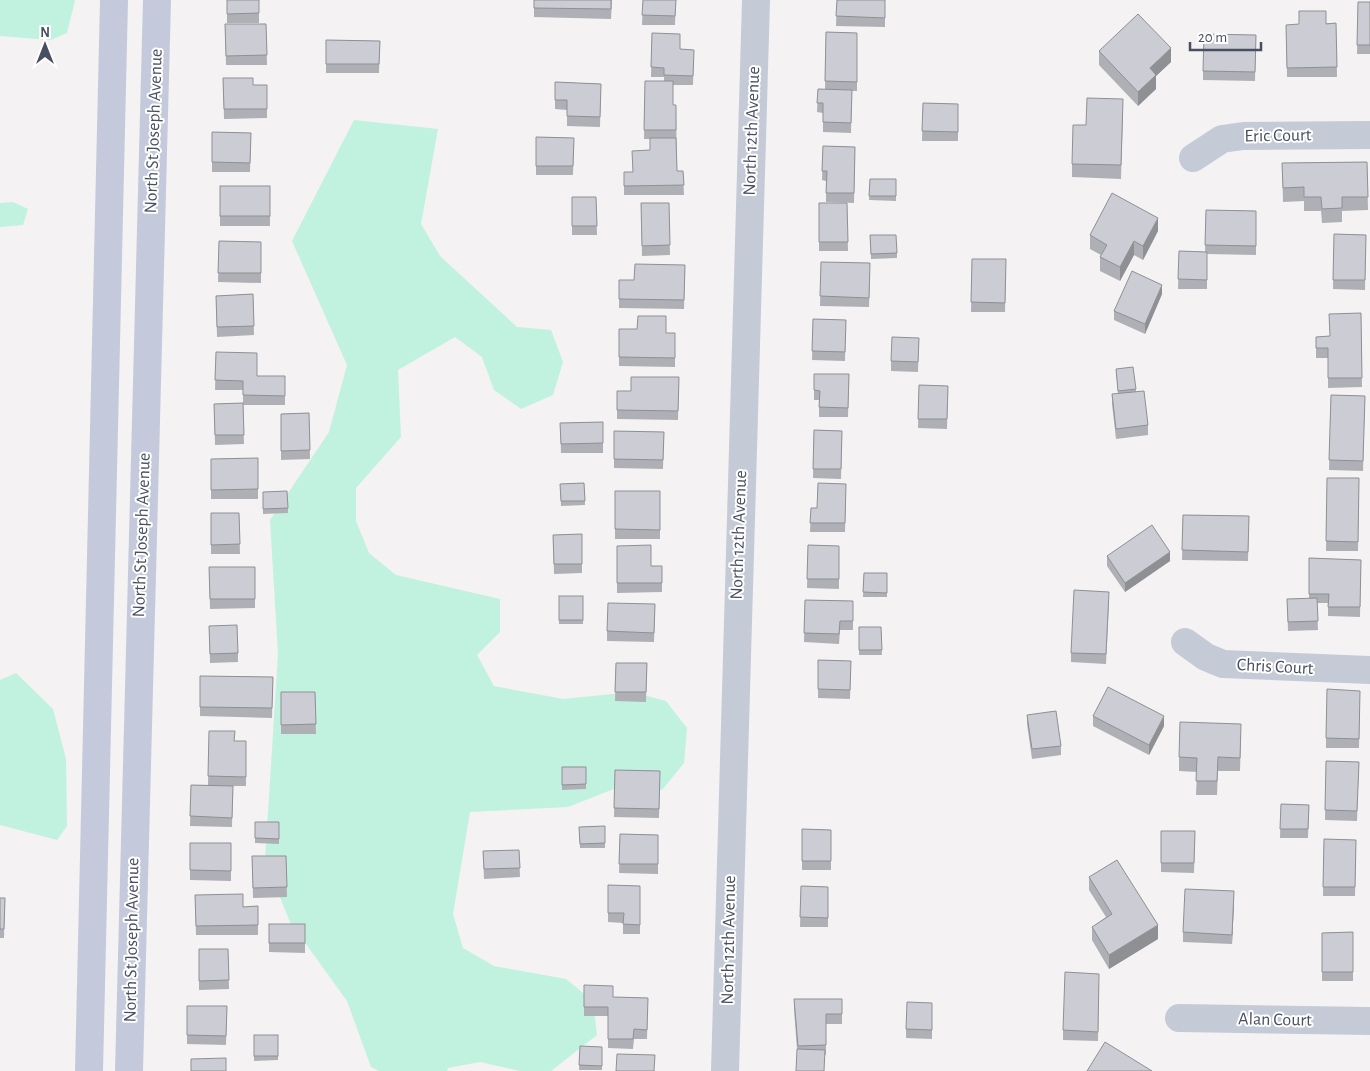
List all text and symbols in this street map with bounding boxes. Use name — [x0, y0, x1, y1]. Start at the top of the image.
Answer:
north arrow — [20, 20, 70, 70]
scale bar — [1190, 20, 1261, 52]
text: N — [40, 26, 50, 40]
text: 20 m — [1198, 30, 1227, 45]
street label: North St Joseph Avenue — [142, 48, 166, 214]
street label: North 12th Avenue — [741, 66, 763, 196]
street label: Eric Court — [1244, 126, 1312, 146]
street label: North St Joseph Avenue — [130, 452, 154, 618]
street label: North 12th Avenue — [728, 470, 750, 600]
street label: Chris Court — [1236, 656, 1314, 678]
street label: North St Joseph Avenue — [122, 858, 142, 1022]
street label: North 12th Avenue — [719, 875, 739, 1005]
street label: Alan Court — [1238, 1010, 1312, 1030]

